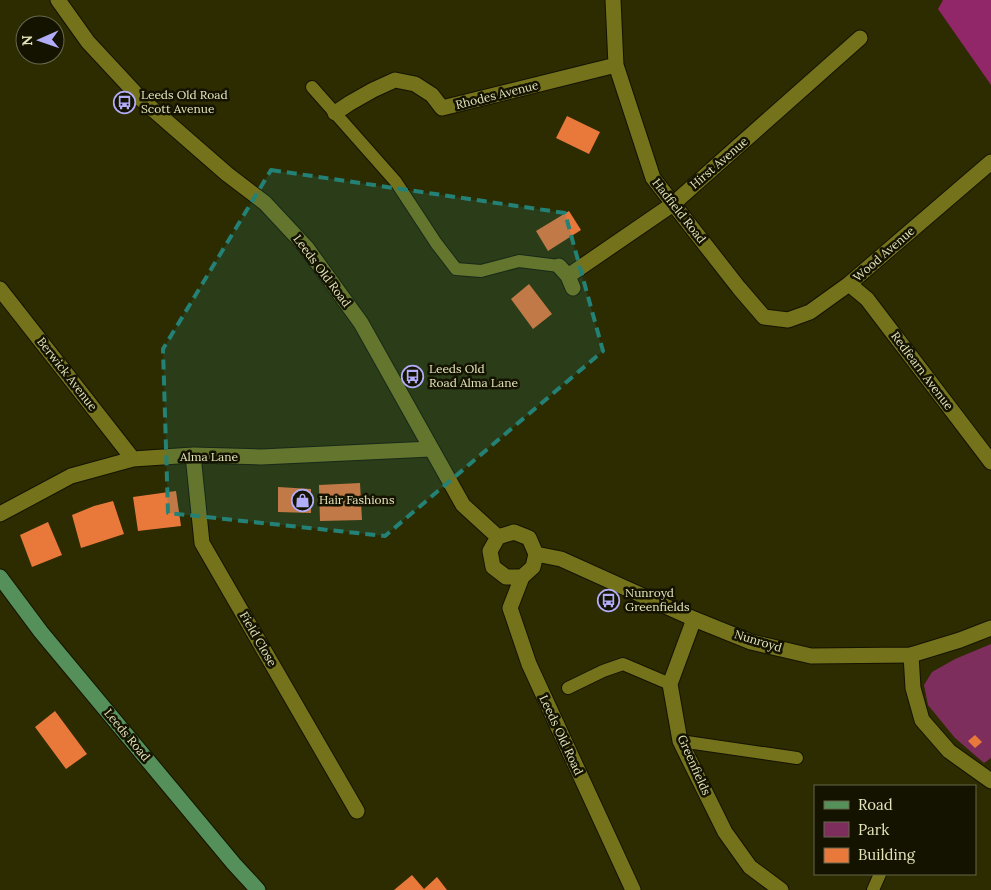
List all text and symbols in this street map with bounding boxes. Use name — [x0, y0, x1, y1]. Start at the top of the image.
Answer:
north arrow — [15, 15, 65, 65]
text: N — [18, 35, 36, 46]
street label: Rhodes Avenue — [454, 77, 540, 112]
place label: Leeds Old Road Scott Avenue — [141, 87, 228, 116]
bus stop icon: Leeds Old Road Scott Avenue — [113, 90, 137, 114]
street label: Hirst Avenue — [687, 133, 751, 192]
street label: Hadfield Road — [649, 175, 709, 246]
street label: Wood Avenue — [850, 223, 918, 284]
street label: Leeds Old Road — [290, 232, 354, 310]
street label: Redfearn Avenue — [888, 329, 957, 413]
street label: Berwick Avenue — [34, 334, 101, 414]
place label: Leeds Old Road Alma Lane — [429, 361, 519, 390]
bus stop icon: Leeds Old Road Alma Lane — [401, 364, 425, 388]
street label: Alma Lane — [179, 449, 239, 464]
shop icon: Hair Fashions — [291, 488, 315, 512]
place label: Hair Fashions — [319, 492, 395, 507]
place label: Nunroyd Greenfields — [625, 585, 690, 614]
bus stop icon: Nunroyd Greenfields — [597, 588, 621, 612]
street label: Field Close — [237, 609, 280, 669]
street label: Nunroyd — [733, 626, 784, 655]
street label: Leeds Old Road — [536, 692, 587, 777]
street label: Leeds Road — [101, 706, 154, 764]
street label: Greenfields — [674, 732, 715, 798]
legend — [814, 785, 976, 875]
text: Road — [858, 795, 893, 814]
text: Park — [858, 820, 889, 839]
text: Building — [858, 845, 916, 864]

